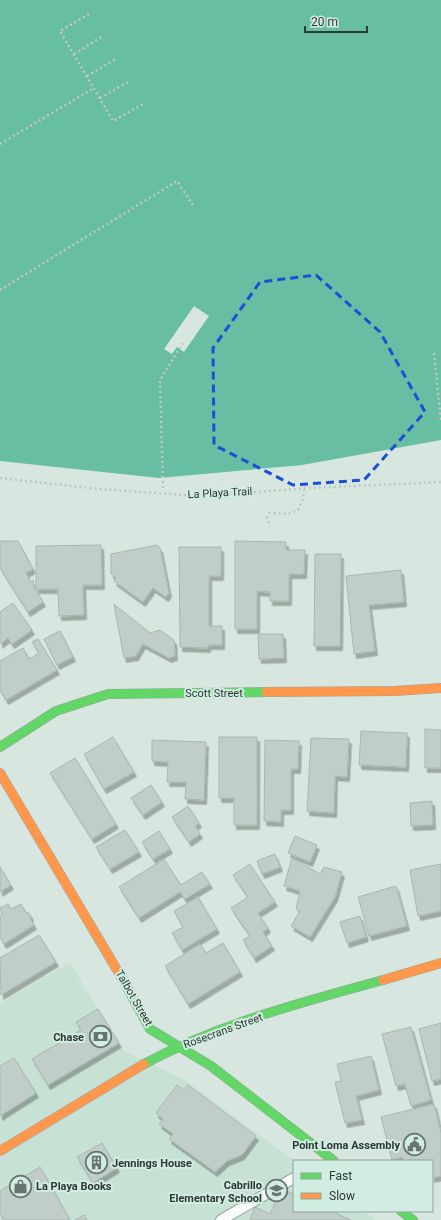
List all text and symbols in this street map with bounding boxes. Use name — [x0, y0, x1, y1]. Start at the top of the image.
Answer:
scale bar — [305, 8, 367, 34]
text: 20 m — [311, 15, 338, 29]
street label: La Playa Trail — [187, 485, 253, 501]
street label: Scott Street — [185, 687, 243, 700]
street label: Talbot Street — [113, 968, 155, 1029]
street label: Rosecrans Street — [182, 1011, 265, 1051]
bank icon: Chase — [87, 1024, 113, 1050]
place label: Chase — [53, 1031, 84, 1044]
public building icon: Point Loma Assembly — [402, 1132, 428, 1158]
place label: Point Loma Assembly — [292, 1139, 400, 1152]
building icon: Jennings House — [84, 1150, 110, 1176]
place label: Jennings House — [112, 1157, 192, 1170]
legend — [293, 1160, 433, 1212]
text: Fast — [329, 1169, 352, 1183]
shop icon: La Playa Books — [8, 1173, 34, 1199]
school or university icon: Cabrillo Elementary School — [264, 1178, 290, 1204]
place label: Cabrillo Elementary School — [169, 1179, 262, 1205]
place label: La Playa Books — [36, 1180, 112, 1193]
text: Slow — [329, 1189, 355, 1203]

